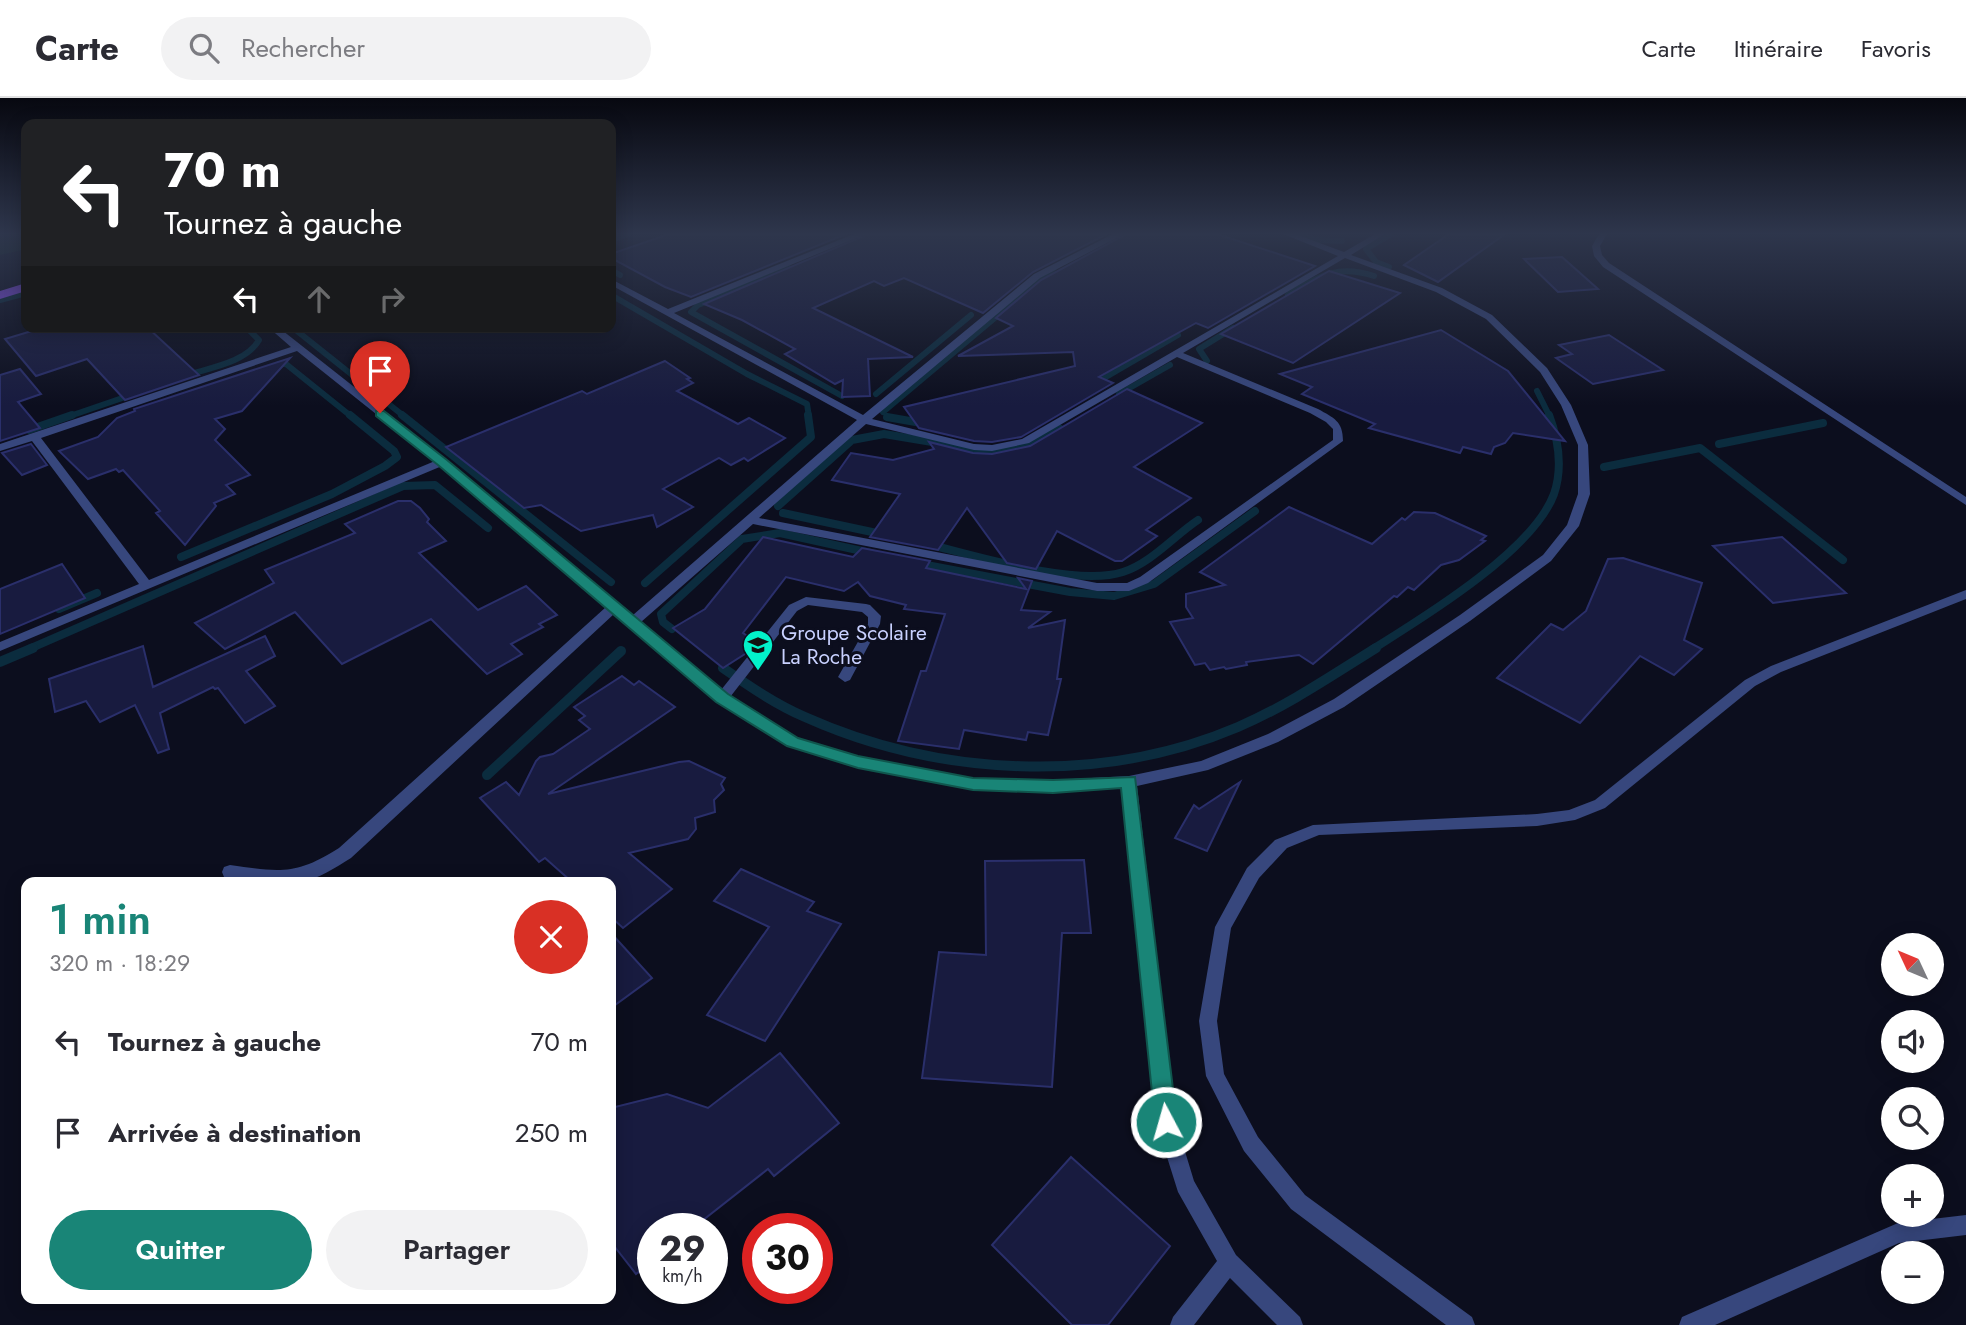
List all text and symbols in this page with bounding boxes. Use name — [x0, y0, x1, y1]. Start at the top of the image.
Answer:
search box — [161, 17, 651, 80]
text: Carte — [35, 25, 119, 72]
icon: search — [185, 29, 223, 67]
text: Rechercher — [241, 29, 365, 67]
text: Carte — [1641, 31, 1696, 66]
text: Itinéraire — [1734, 31, 1823, 66]
text: Favoris — [1861, 31, 1931, 66]
text: 70 m — [164, 135, 281, 205]
icon: left — [49, 147, 140, 238]
text: Tournez à gauche — [164, 200, 402, 246]
icon: left — [227, 280, 265, 318]
icon: ahead — [300, 280, 338, 318]
icon: right — [373, 280, 411, 318]
pin — [350, 341, 410, 413]
icon: arrive — [361, 352, 399, 390]
place label: Groupe Scolaire La Roche — [781, 618, 927, 672]
school or university icon: Groupe Scolaire La Roche — [741, 628, 775, 672]
text: 1 min — [49, 889, 151, 950]
button: close — [514, 900, 588, 974]
north arrow — [1881, 933, 1944, 996]
map controls — [1881, 933, 1944, 1304]
text: 320 m · 18:29 — [49, 946, 190, 980]
button: sound — [1881, 1010, 1944, 1073]
icon: left — [49, 1023, 87, 1061]
text: Tournez à gauche — [108, 1023, 321, 1061]
text: 70 m — [531, 1023, 588, 1061]
position arrow — [1129, 1085, 1203, 1159]
button: search — [1881, 1087, 1944, 1150]
icon: arrive — [49, 1114, 87, 1152]
text: Arrivée à destination — [108, 1114, 361, 1152]
text: 250 m — [515, 1114, 588, 1152]
button: + — [1881, 1164, 1944, 1227]
button: Quitter — [49, 1210, 312, 1290]
button: Partager — [326, 1210, 588, 1290]
speed limit sign: 30 — [742, 1213, 833, 1304]
text: 29 — [659, 1224, 706, 1274]
button: − — [1881, 1241, 1944, 1304]
text: km/h — [662, 1263, 703, 1289]

